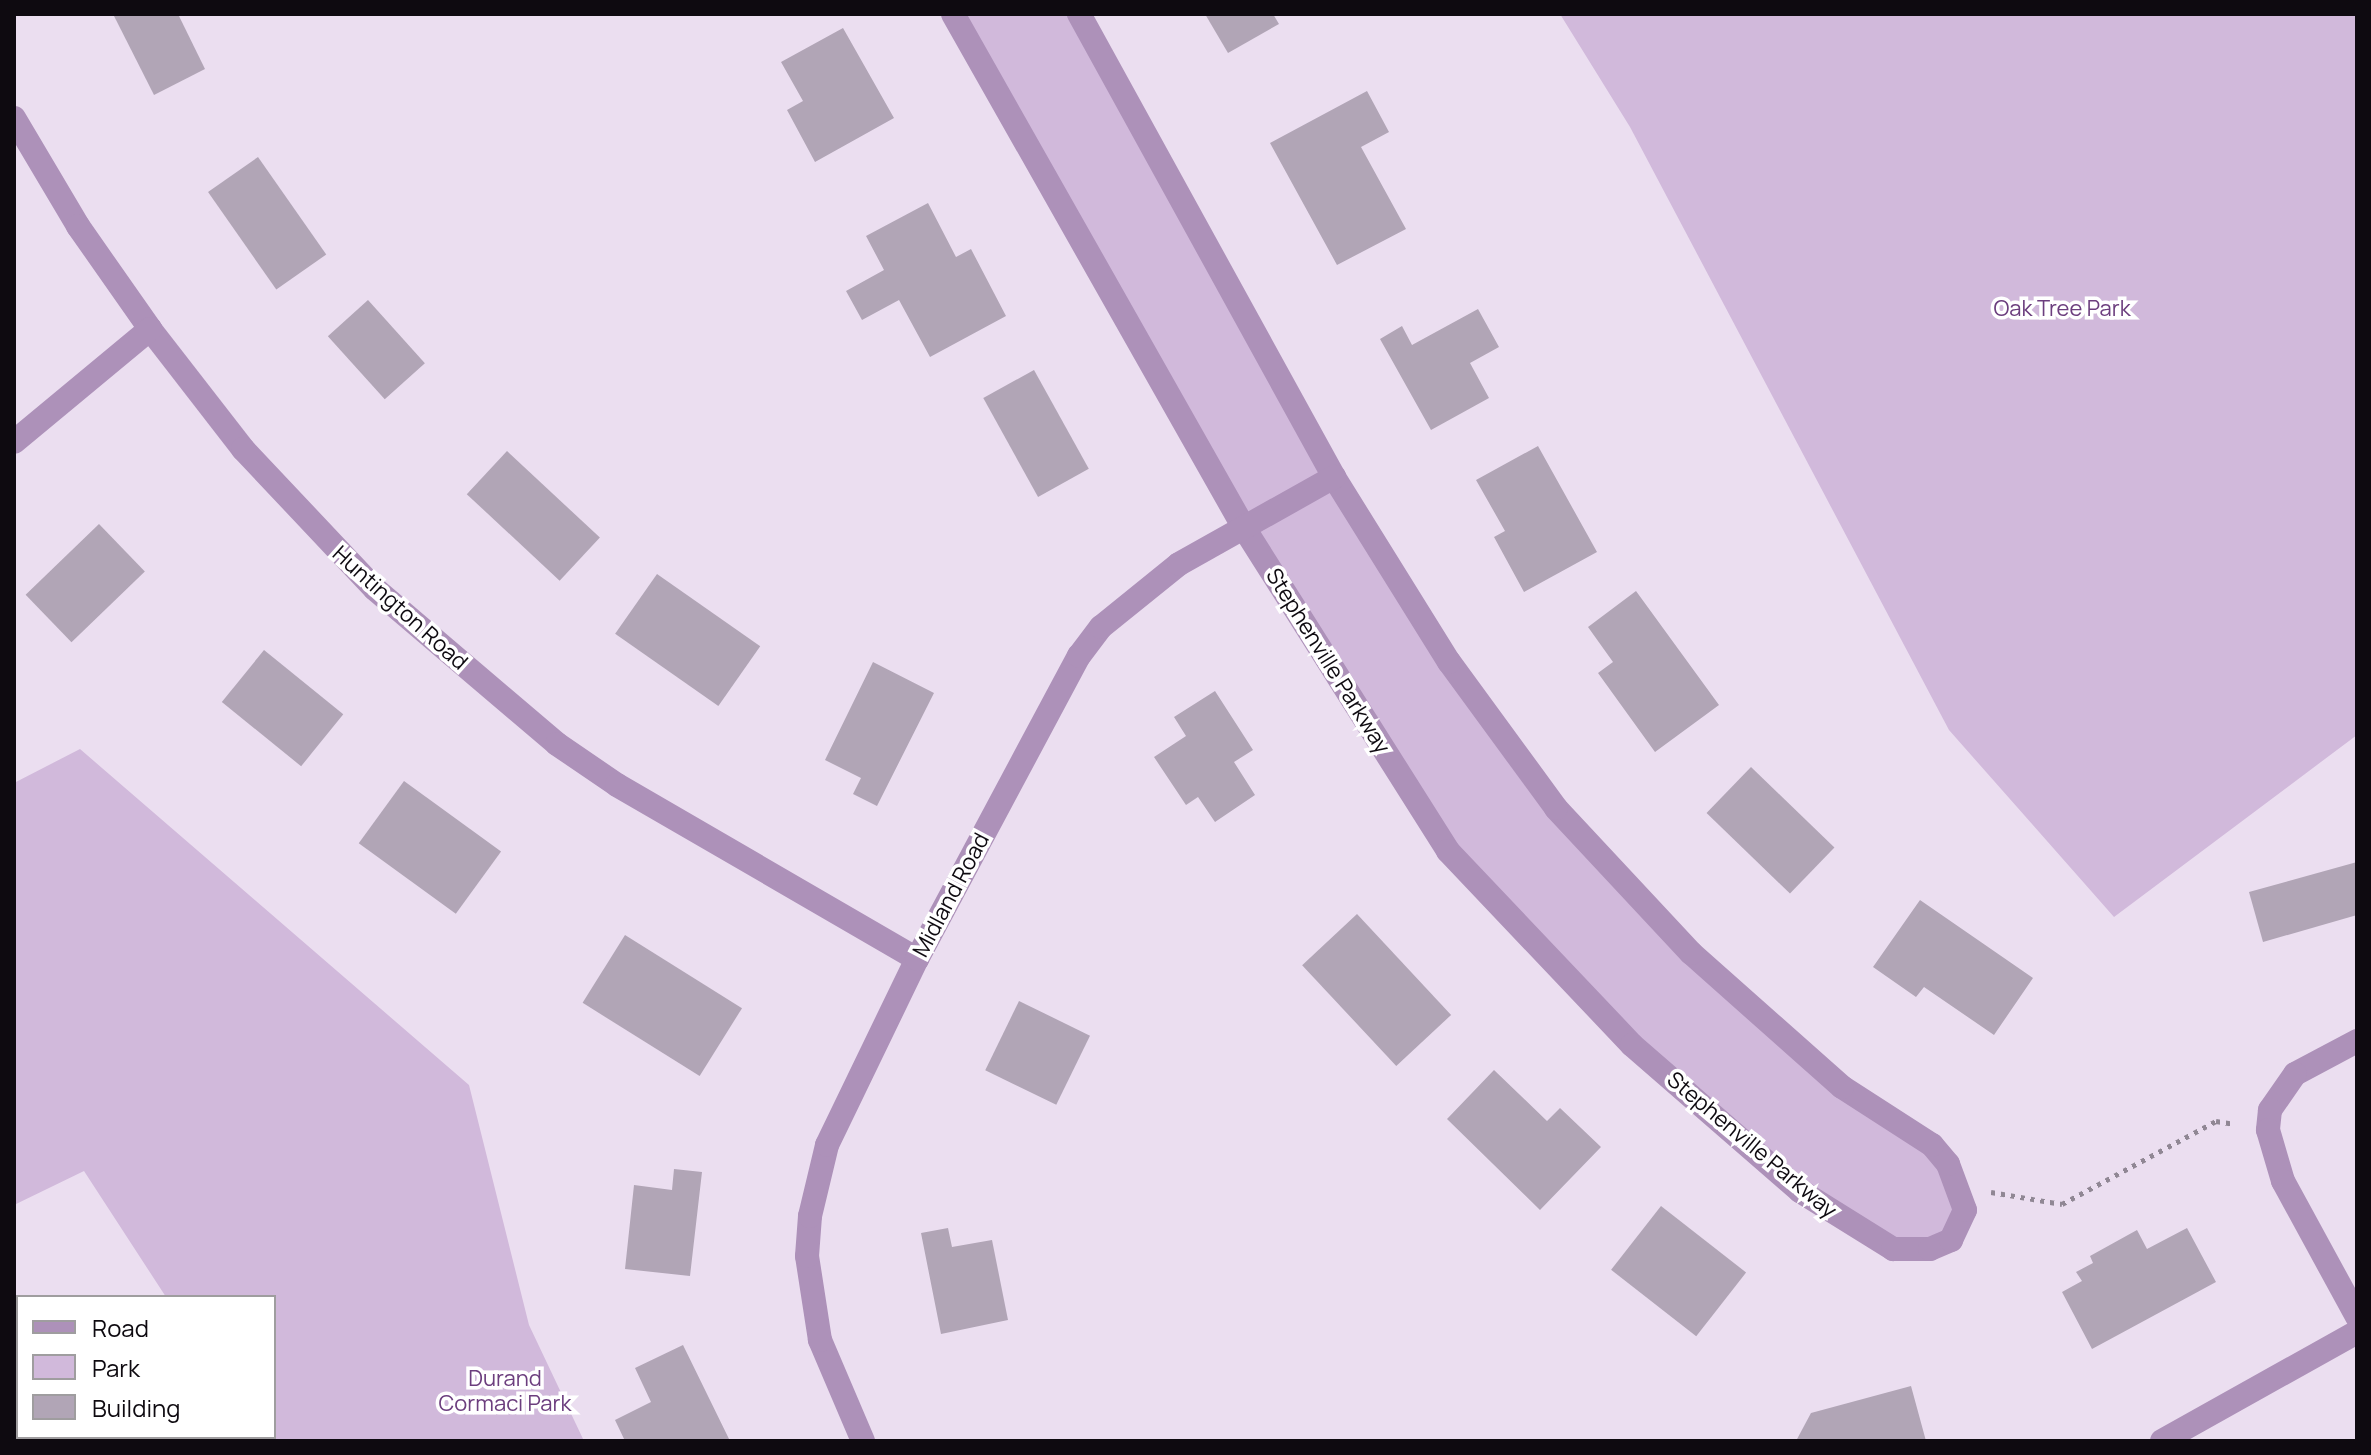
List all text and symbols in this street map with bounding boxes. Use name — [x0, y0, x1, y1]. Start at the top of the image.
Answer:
park label: Oak Tree Park — [1993, 296, 2131, 322]
street label: Huntington Road — [327, 541, 473, 675]
street label: Stephenville Parkway — [1260, 564, 1396, 758]
street label: Midland Road — [907, 829, 995, 961]
street label: Stephenville Parkway — [1662, 1066, 1842, 1224]
legend — [16, 1295, 276, 1439]
text: Road — [92, 1311, 149, 1344]
text: Park — [92, 1351, 140, 1384]
park label: Durand Cormaci Park — [439, 1365, 571, 1416]
text: Building — [92, 1391, 180, 1424]

